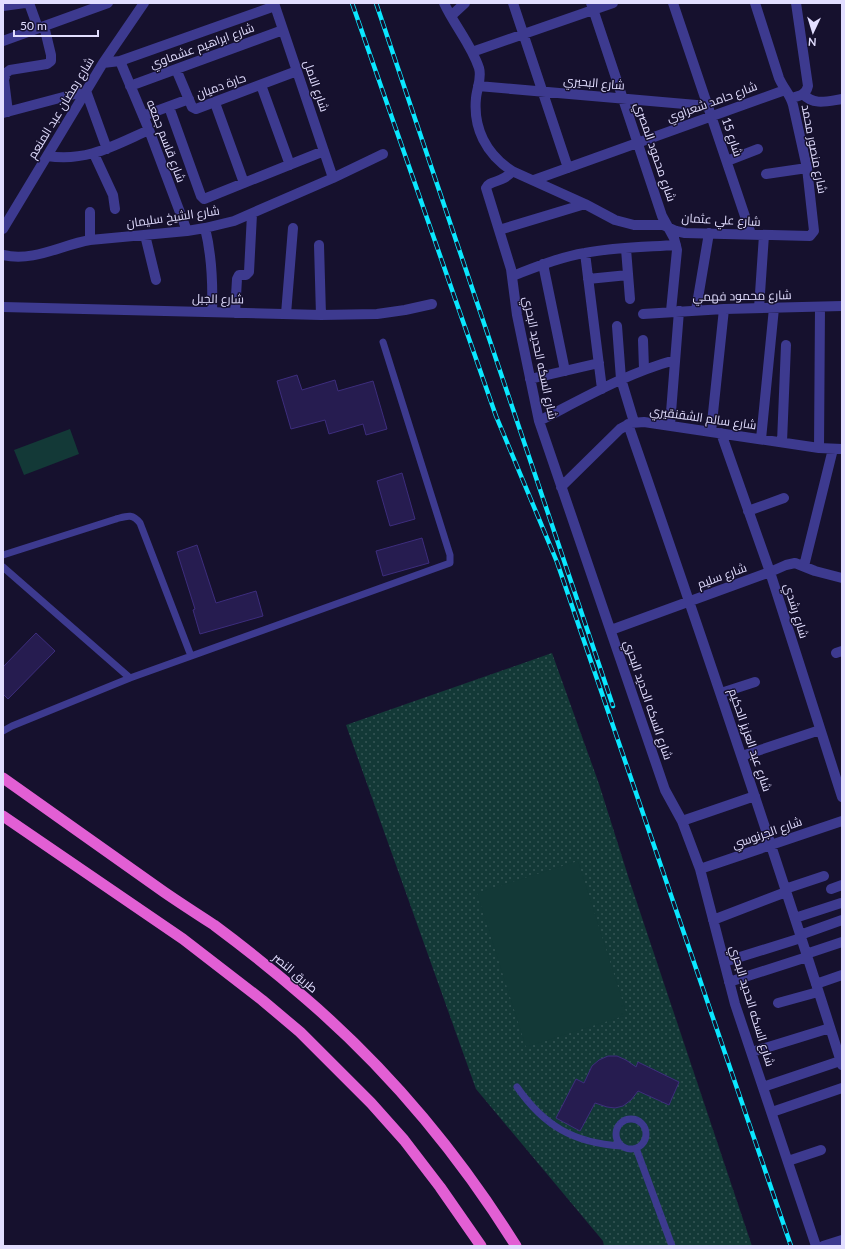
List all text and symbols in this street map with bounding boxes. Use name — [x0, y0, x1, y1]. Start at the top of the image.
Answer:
scale bar — [14, 12, 98, 38]
north arrow — [793, 12, 833, 52]
text: 50 m — [20, 18, 47, 33]
street label: شارع ابراهيم عشماوي — [148, 20, 257, 74]
text: N — [808, 36, 817, 49]
street label: شارع رمضان عبد المنعم — [24, 54, 98, 162]
street label: شارع الامل — [300, 58, 332, 114]
street label: حارة دميان — [194, 70, 248, 101]
street label: شارع البحيري — [562, 72, 625, 96]
street label: شارع حامد شعراوي — [664, 78, 760, 128]
street label: شارع قاسم جمعه — [143, 97, 189, 185]
street label: شارع محمود المصري — [629, 100, 680, 204]
street label: شارع منصور محمد — [798, 103, 830, 195]
street label: شارع 15 — [718, 115, 746, 159]
street label: شارع الشيخ سليمان — [125, 203, 221, 231]
street label: شارع علي عثمان — [681, 210, 761, 232]
street label: شارع محمود فهمي — [692, 287, 792, 307]
street label: شارع الجبل — [192, 291, 244, 307]
street label: شارع السكه الحديد البحري — [517, 295, 561, 422]
street label: شارع سالم الشقنقيري — [648, 403, 757, 435]
street label: شارع سليم — [695, 560, 749, 592]
street label: شارع رشدي — [778, 582, 812, 641]
street label: شارع السكه الحديد البحري — [618, 638, 676, 763]
street label: شارع عبد العزيز الحكيم — [725, 686, 775, 794]
street label: شارع الجرنوسي — [730, 813, 805, 854]
street label: شارع السكه الحديد البحري — [724, 944, 778, 1069]
street label: طريق النصر — [269, 949, 321, 996]

